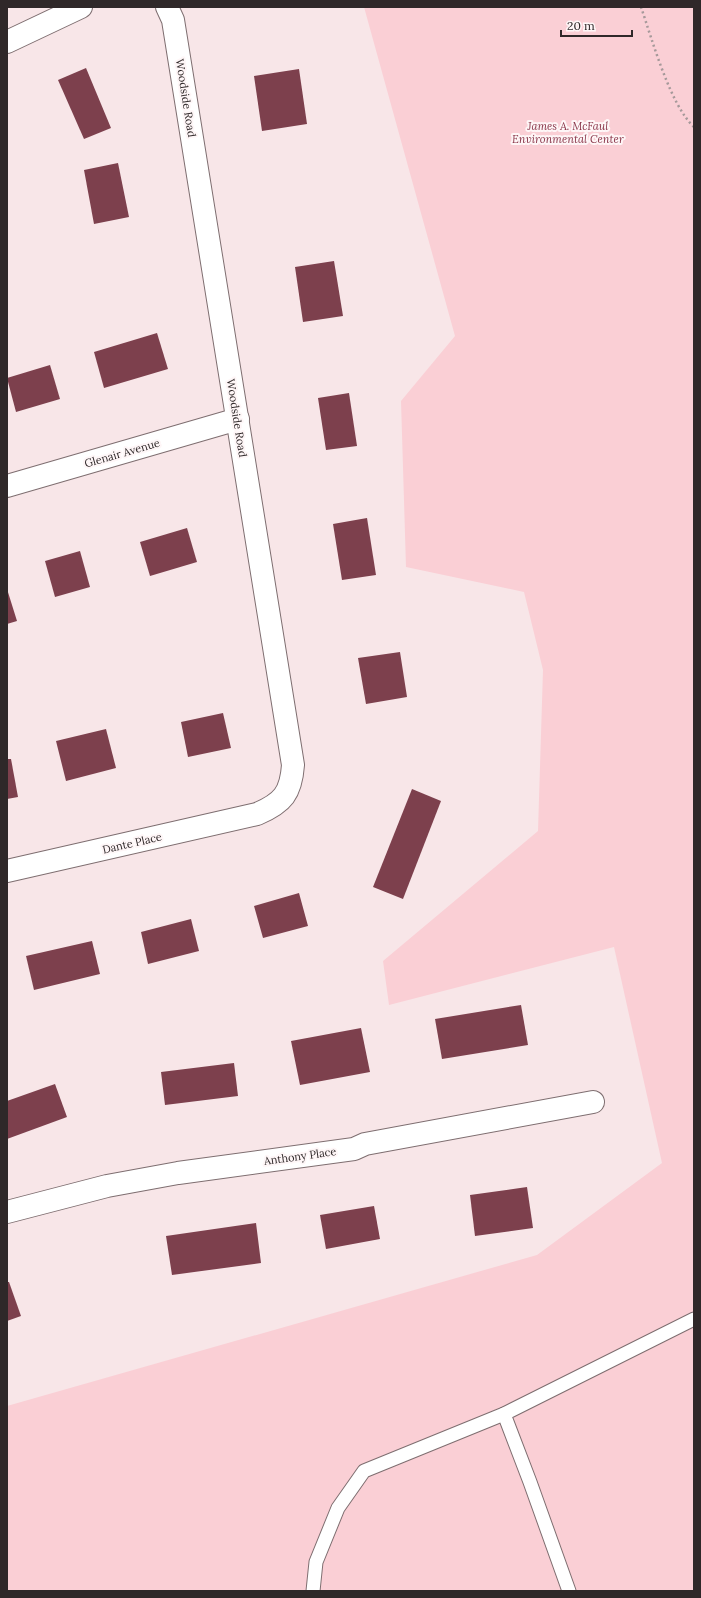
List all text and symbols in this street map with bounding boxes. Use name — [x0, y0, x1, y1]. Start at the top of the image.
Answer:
scale bar — [561, 12, 632, 38]
text: 20 m — [567, 18, 595, 33]
street label: Woodside Road — [173, 58, 199, 139]
park label: James A. McFaul Environmental Center — [512, 119, 625, 146]
street label: Woodside Road — [224, 378, 250, 459]
street label: Glenair Avenue — [83, 436, 161, 470]
street label: Dante Place — [101, 829, 163, 857]
street label: Anthony Place — [262, 1144, 337, 1168]

